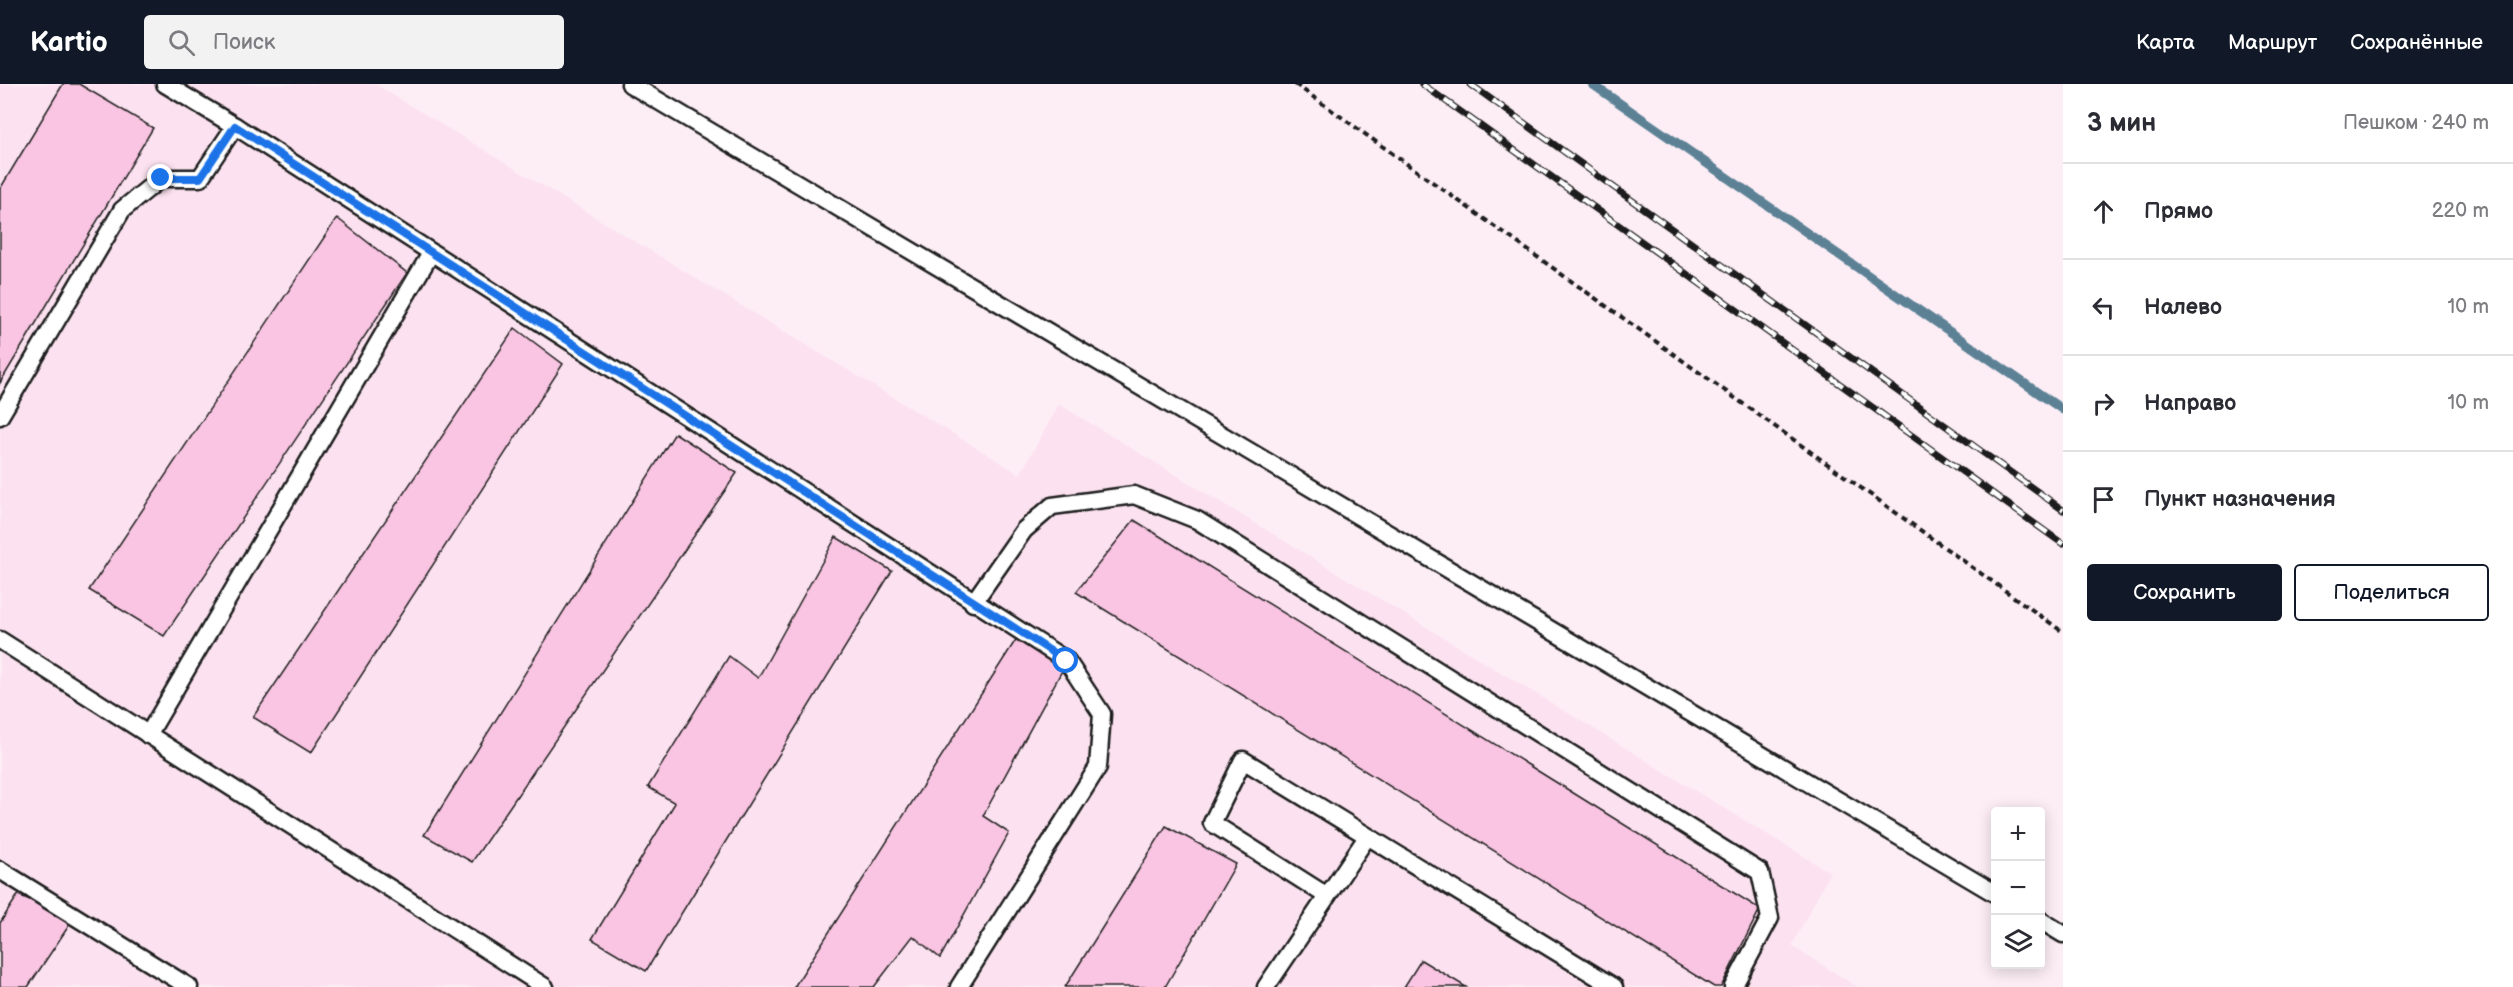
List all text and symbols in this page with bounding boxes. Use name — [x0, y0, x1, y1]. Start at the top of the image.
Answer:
search box — [144, 15, 564, 69]
text: Kartio — [30, 26, 108, 59]
icon: search — [165, 26, 198, 59]
text: Поиск — [213, 29, 275, 56]
text: Карта — [2136, 30, 2195, 55]
text: Маршрут — [2228, 30, 2317, 55]
text: Сохранённые — [2350, 30, 2483, 55]
text: 3 мин — [2087, 108, 2156, 139]
text: Пешком · 240 m — [2343, 111, 2489, 135]
route end — [147, 164, 173, 190]
icon: ahead — [2087, 195, 2120, 228]
text: Прямо — [2144, 198, 2213, 225]
text: 220 m — [2432, 199, 2489, 223]
icon: left — [2087, 291, 2120, 324]
text: Налево — [2144, 294, 2222, 321]
text: 10 m — [2448, 295, 2489, 319]
icon: right — [2087, 387, 2120, 420]
text: Направо — [2144, 390, 2236, 417]
text: 10 m — [2448, 391, 2489, 415]
icon: arrive — [2087, 483, 2120, 516]
text: Пункт назначения — [2144, 486, 2336, 513]
button: Сохранить — [2087, 564, 2282, 621]
button: Поделиться — [2294, 564, 2489, 621]
route start — [1052, 647, 1078, 673]
map controls — [1991, 807, 2045, 969]
button: + — [1991, 807, 2045, 861]
button: − — [1991, 861, 2045, 915]
button: layers — [1991, 915, 2045, 969]

